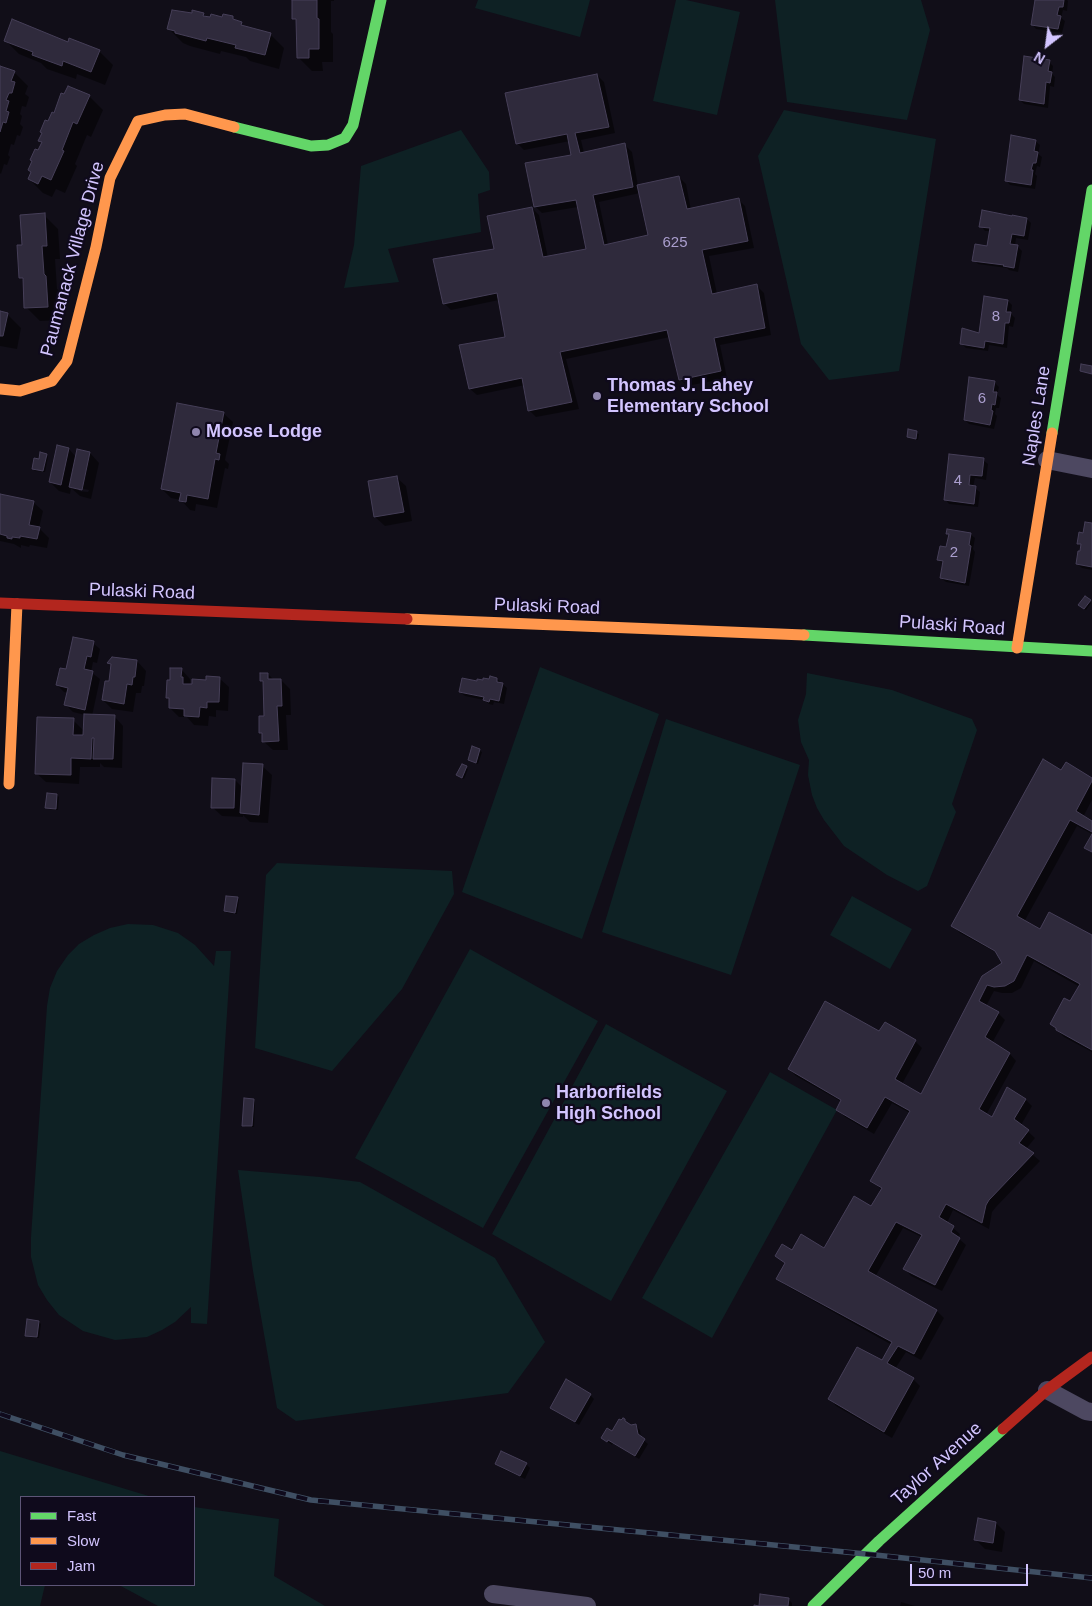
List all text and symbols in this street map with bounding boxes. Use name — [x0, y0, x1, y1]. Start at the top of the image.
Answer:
north arrow — [1022, 20, 1072, 70]
text: N — [1031, 49, 1048, 67]
street label: Paumanack Village Drive — [37, 159, 109, 359]
house number: 625 — [662, 234, 688, 252]
house number: 8 — [992, 308, 1000, 326]
street label: Naples Lane — [1018, 364, 1056, 468]
place label: Thomas J. Lahey Elementary School — [607, 375, 769, 418]
marker: Thomas J. Lahey Elementary School — [591, 390, 603, 402]
house number: 6 — [978, 390, 986, 408]
place label: Moose Lodge — [206, 421, 322, 443]
marker: Moose Lodge — [190, 426, 202, 438]
house number: 4 — [954, 472, 962, 490]
house number: 2 — [950, 544, 958, 562]
street label: Pulaski Road — [89, 579, 195, 605]
street label: Pulaski Road — [494, 594, 600, 620]
street label: Pulaski Road — [898, 612, 1006, 640]
place label: Harborfields High School — [556, 1082, 662, 1124]
marker: Harborfields High School — [540, 1097, 552, 1109]
street label: Taylor Avenue — [888, 1418, 986, 1510]
legend — [20, 1496, 195, 1586]
text: Fast — [67, 1507, 96, 1524]
text: Slow — [67, 1532, 100, 1549]
scale bar — [912, 1554, 1030, 1586]
text: Jam — [67, 1557, 95, 1574]
text: 50 m — [918, 1564, 951, 1581]

